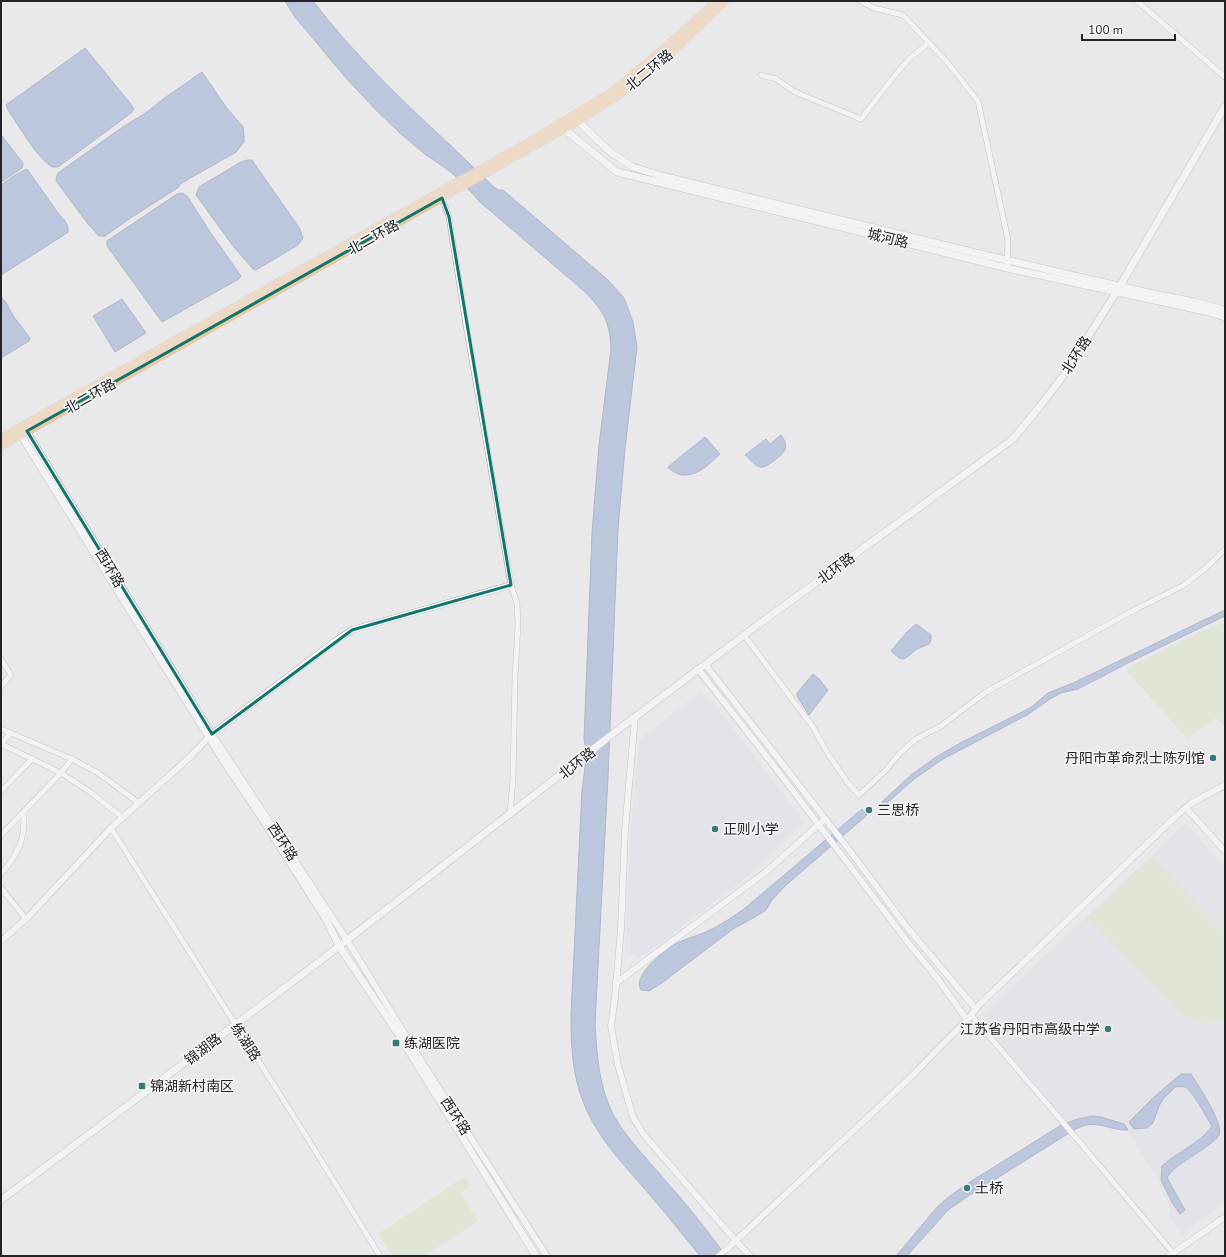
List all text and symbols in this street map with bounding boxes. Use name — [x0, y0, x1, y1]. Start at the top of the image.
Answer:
scale bar — [1082, 16, 1175, 42]
text: 100 m — [1088, 22, 1123, 38]
street label: 北二环路 — [622, 45, 677, 95]
street label: 北二环路 — [344, 216, 402, 259]
street label: 城河路 — [865, 224, 911, 253]
street label: 北环路 — [1057, 332, 1096, 378]
street label: 北二环路 — [61, 375, 119, 418]
street label: 西环路 — [91, 545, 129, 591]
street label: 北环路 — [814, 548, 859, 588]
street label: 北环路 — [555, 743, 600, 784]
place label: 丹阳市革命烈士陈列馆 — [1065, 749, 1205, 768]
marker: 丹阳市革命烈士陈列馆 — [1208, 753, 1218, 763]
place label: 三思桥 — [877, 801, 919, 820]
marker: 三思桥 — [864, 805, 874, 815]
street label: 西环路 — [263, 819, 302, 865]
place label: 正则小学 — [723, 820, 779, 839]
marker: 正则小学 — [710, 824, 720, 834]
street label: 练湖路 — [226, 1019, 265, 1065]
place label: 江苏省丹阳市高级中学 — [960, 1020, 1100, 1039]
marker: 江苏省丹阳市高级中学 — [1103, 1024, 1113, 1034]
street label: 锦湖路 — [181, 1029, 226, 1070]
place label: 练湖医院 — [404, 1034, 460, 1053]
marker: 练湖医院 — [391, 1038, 401, 1048]
place label: 锦湖新村南区 — [150, 1077, 234, 1096]
marker: 锦湖新村南区 — [137, 1081, 147, 1091]
street label: 西环路 — [436, 1093, 475, 1139]
place label: 土桥 — [975, 1179, 1003, 1198]
marker: 土桥 — [962, 1183, 972, 1193]

